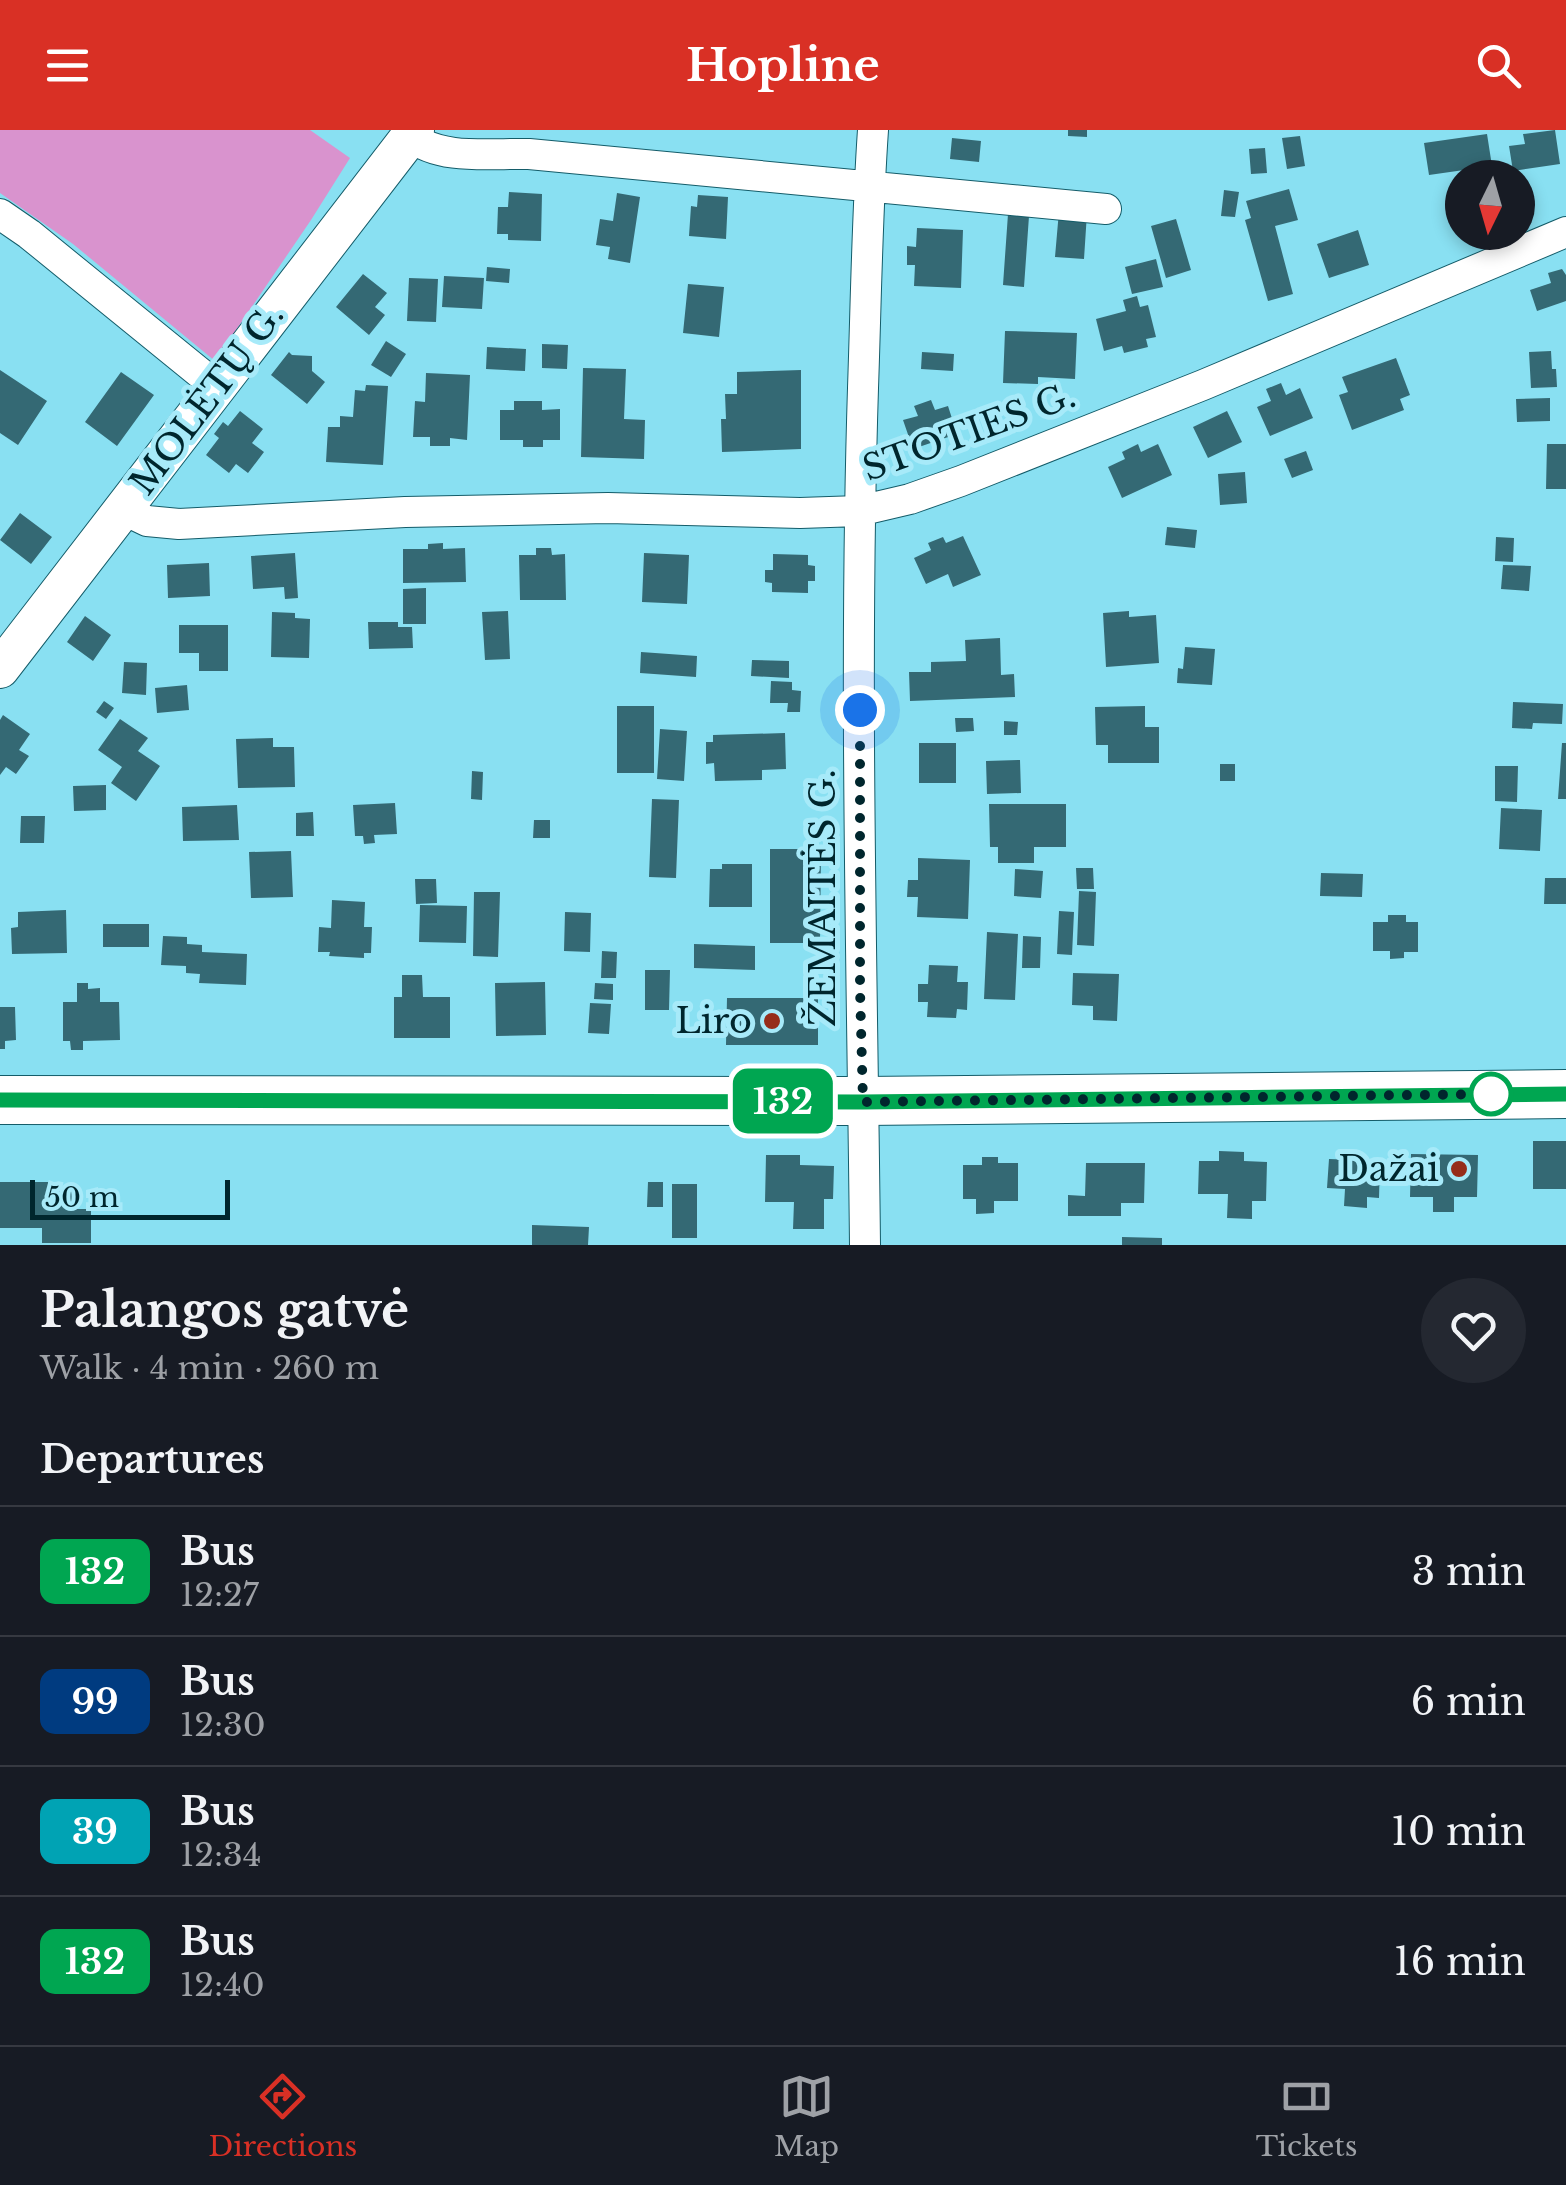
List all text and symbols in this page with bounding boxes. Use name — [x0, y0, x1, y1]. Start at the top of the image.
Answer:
text: Hopline — [686, 37, 880, 93]
icon: menu — [40, 38, 95, 93]
icon: search — [1471, 38, 1526, 93]
north arrow — [1445, 160, 1535, 250]
map controls — [1445, 160, 1535, 250]
street label: MOLĖTŲ G. — [121, 294, 293, 503]
street label: STOTIES G. — [857, 373, 1081, 490]
your location — [835, 685, 885, 735]
street label: ŽEMAITĖS G. — [801, 769, 844, 1027]
place label: Liro — [675, 999, 752, 1042]
marker: Liro — [761, 1010, 783, 1032]
line badge: 132 — [726, 1068, 840, 1134]
unlabelled marker — [1470, 1073, 1512, 1115]
text: 132 — [753, 1080, 813, 1123]
place label: Dažai — [1338, 1147, 1439, 1190]
marker: Dažai — [1448, 1158, 1470, 1180]
scale bar — [30, 1175, 230, 1220]
text: 50 m — [45, 1180, 119, 1215]
button: heart — [1421, 1278, 1526, 1383]
text: Palangos gatvė — [40, 1280, 409, 1340]
text: Walk · 4 min · 260 m — [40, 1348, 379, 1388]
text: Departures — [40, 1436, 264, 1483]
text: Bus — [180, 1528, 255, 1575]
text: 3 min — [1412, 1548, 1526, 1595]
text: 132 — [65, 1550, 125, 1593]
text: 12:27 — [180, 1575, 259, 1615]
text: Bus — [180, 1658, 255, 1705]
text: 6 min — [1411, 1678, 1526, 1725]
text: 99 — [71, 1680, 119, 1723]
text: 12:30 — [180, 1705, 266, 1745]
text: Bus — [180, 1788, 255, 1835]
text: 10 min — [1391, 1808, 1526, 1855]
text: 39 — [72, 1810, 118, 1853]
text: 12:34 — [180, 1835, 262, 1875]
text: Bus — [180, 1918, 255, 1965]
text: 16 min — [1394, 1938, 1526, 1985]
text: 132 — [65, 1940, 125, 1983]
text: 12:40 — [180, 1965, 265, 2005]
tab: Directions — [208, 2069, 357, 2164]
tab: Map — [774, 2069, 839, 2164]
tab: Tickets — [1256, 2069, 1358, 2164]

